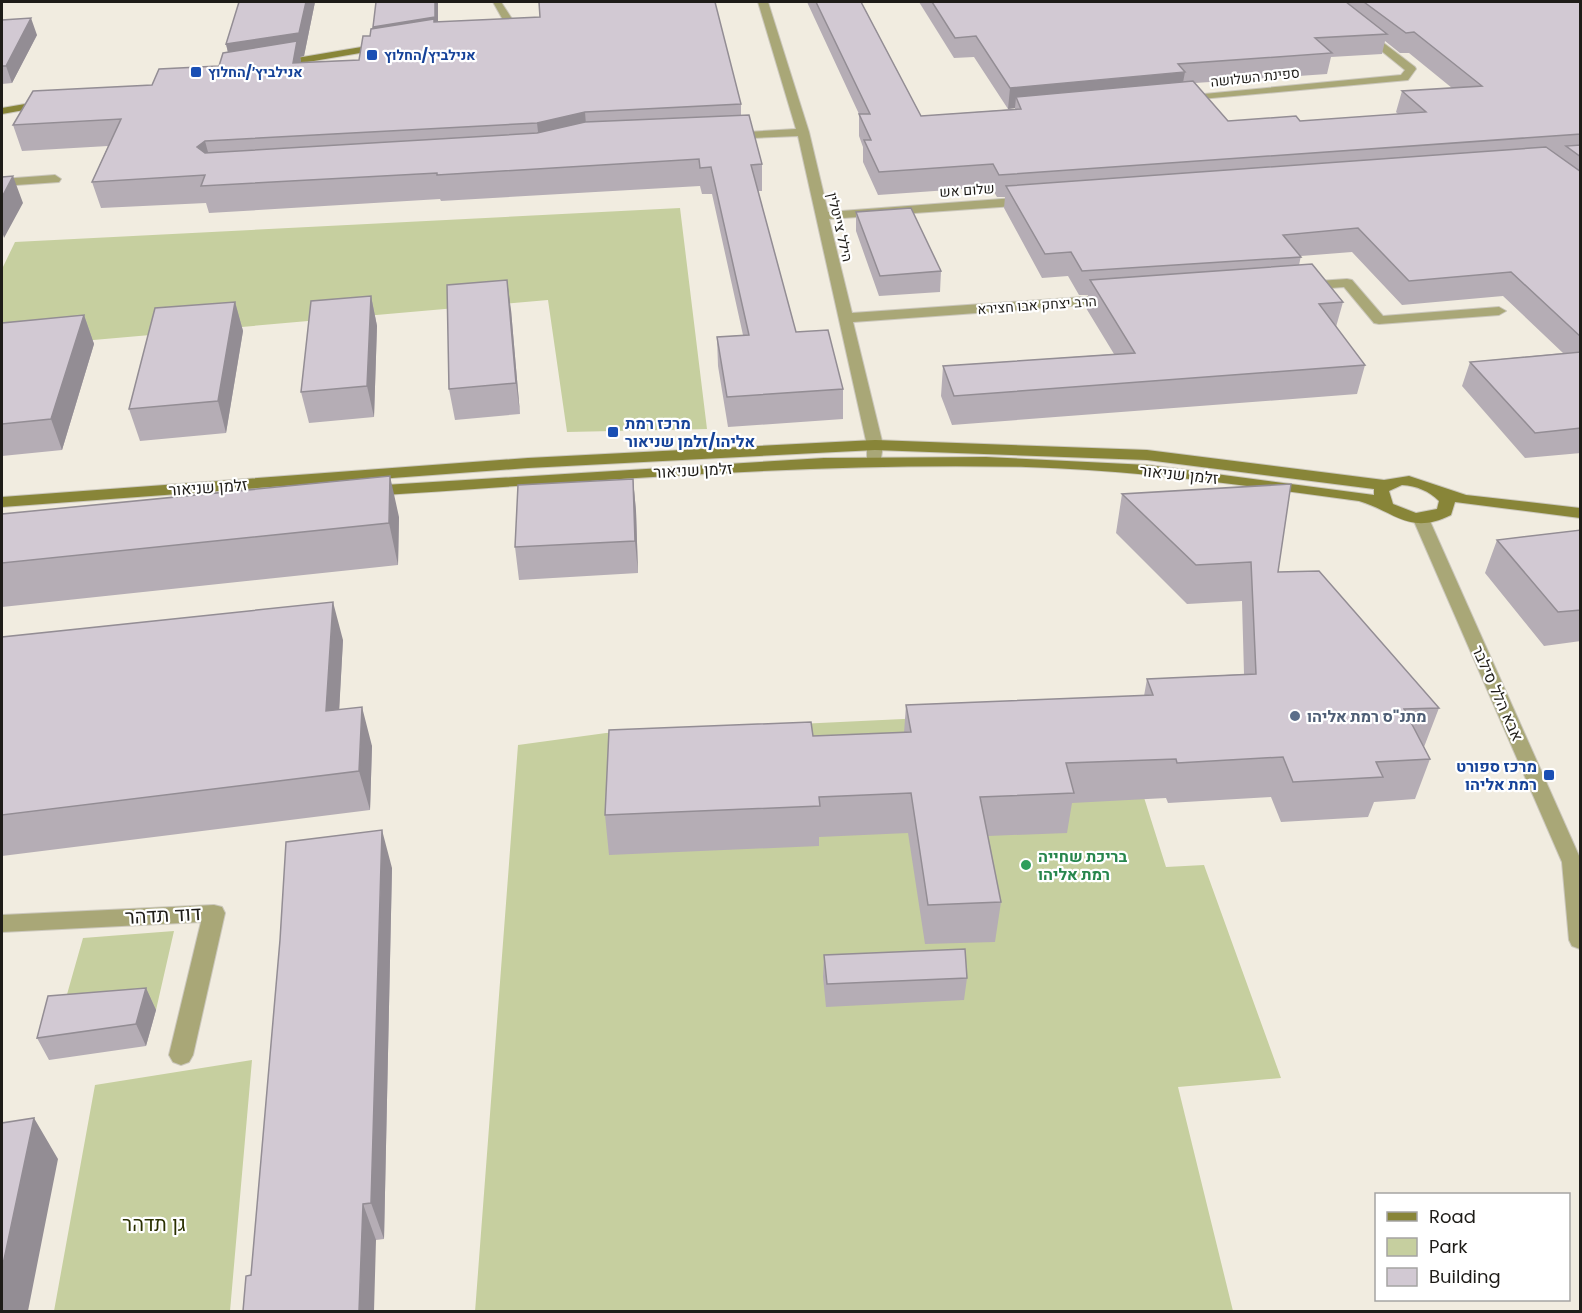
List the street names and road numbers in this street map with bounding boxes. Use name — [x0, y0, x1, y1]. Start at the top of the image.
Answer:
street label: ספינת השלושה — [1209, 62, 1301, 92]
street label: שלום אש — [939, 178, 995, 202]
street label: הילל צייטלין — [822, 190, 858, 264]
street label: הרב יצחק אבו חצירא — [977, 291, 1097, 319]
street label: זלמן שניאור — [653, 457, 733, 484]
street label: זלמן שניאור — [1138, 459, 1220, 490]
street label: זלמן שניאור — [168, 473, 249, 502]
street label: אבא הלל סילבר — [1466, 642, 1529, 745]
street label: דוד תדהר — [124, 899, 202, 931]

